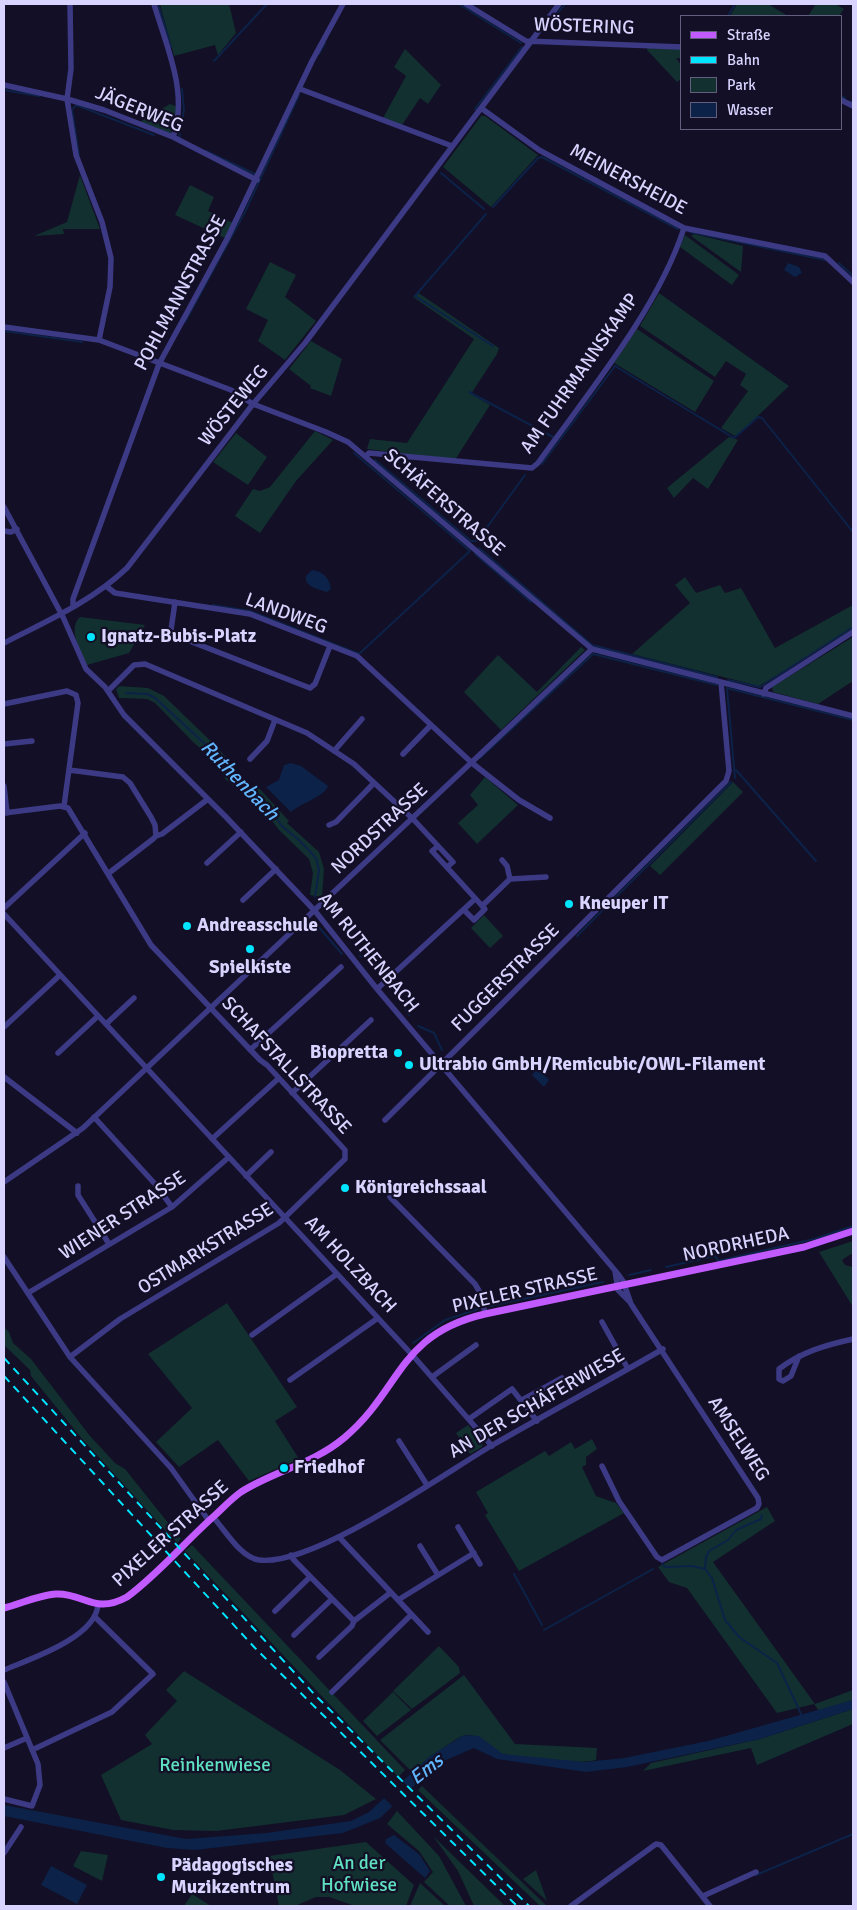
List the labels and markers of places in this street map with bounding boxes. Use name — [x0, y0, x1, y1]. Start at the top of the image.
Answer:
place label: Ignatz-Bubis-Platz — [101, 626, 256, 648]
marker: Ignatz-Bubis-Platz — [85, 631, 97, 643]
place label: Kneuper IT — [579, 893, 668, 915]
marker: Kneuper IT — [563, 898, 575, 910]
place label: Andreasschule — [197, 915, 318, 937]
marker: Andreasschule — [181, 920, 193, 932]
marker: Spielkiste — [244, 943, 256, 955]
place label: Spielkiste — [209, 957, 291, 979]
place label: Biopretta — [310, 1042, 388, 1064]
marker: Biopretta — [392, 1047, 404, 1059]
place label: Ultrabio GmbH/Remicubic/OWL-Filament — [419, 1054, 765, 1076]
marker: Ultrabio GmbH/Remicubic/OWL-Filament — [403, 1059, 415, 1071]
place label: Königreichssaal — [355, 1177, 487, 1199]
marker: Königreichssaal — [339, 1182, 351, 1194]
place label: Friedhof — [294, 1457, 364, 1479]
marker: Friedhof — [278, 1462, 290, 1474]
place label: Pädagogisches Muzikzentrum — [171, 1855, 293, 1899]
marker: Pädagogisches Muzikzentrum — [155, 1871, 167, 1883]

